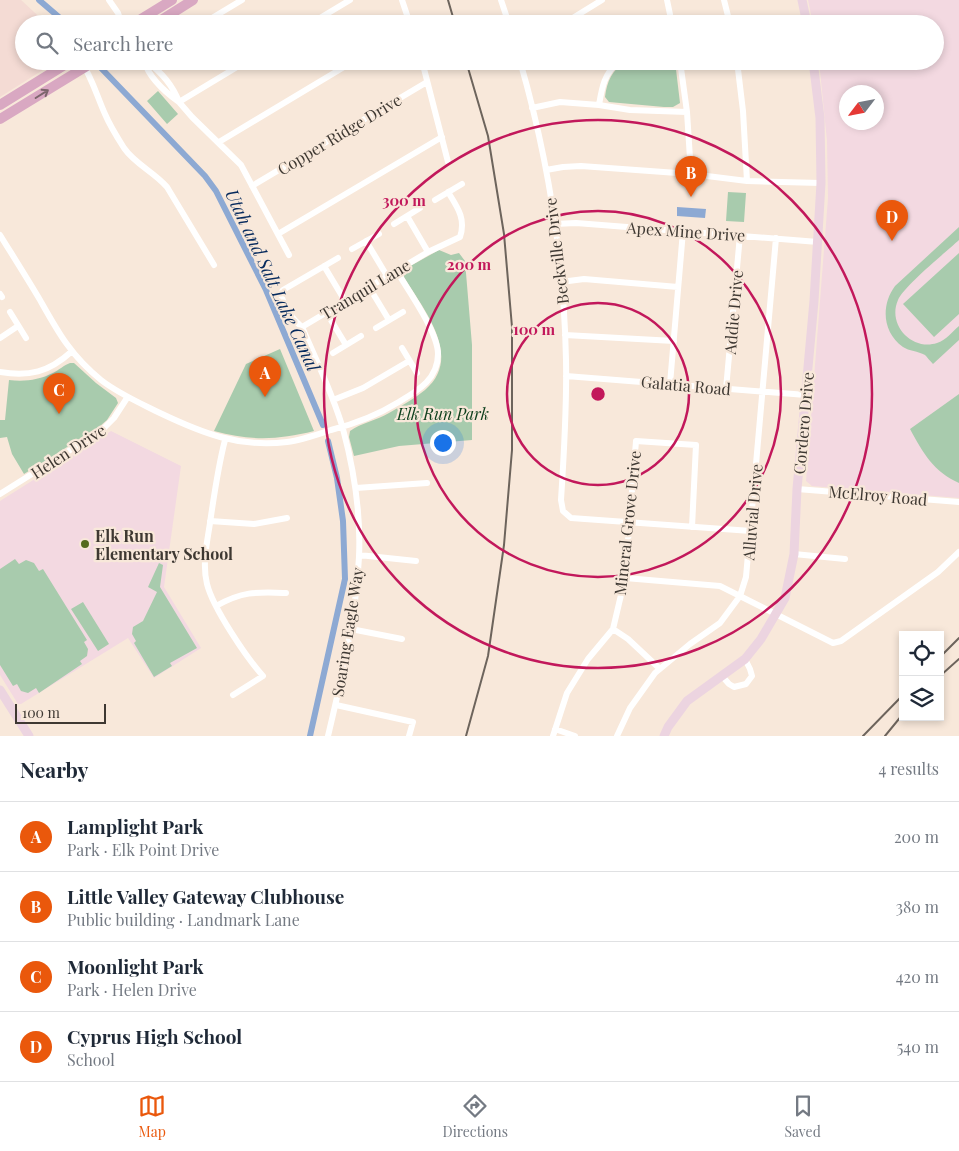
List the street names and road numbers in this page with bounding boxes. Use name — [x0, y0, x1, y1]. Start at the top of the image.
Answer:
street label: Copper Ridge Drive — [273, 89, 405, 179]
street label: Beckville Drive — [539, 196, 573, 306]
street label: Apex Mine Drive — [625, 216, 746, 246]
street label: Tranquil Lane — [316, 254, 414, 324]
street label: Addie Drive — [719, 269, 747, 356]
street label: Galatia Road — [640, 371, 732, 399]
street label: Cordero Drive — [788, 371, 818, 475]
street label: Helen Drive — [27, 419, 109, 483]
street label: Mineral Grove Drive — [609, 450, 645, 596]
street label: Alluvial Drive — [737, 463, 767, 562]
street label: McElroy Road — [828, 480, 928, 510]
street label: Soaring Eagle Way — [326, 566, 368, 698]

